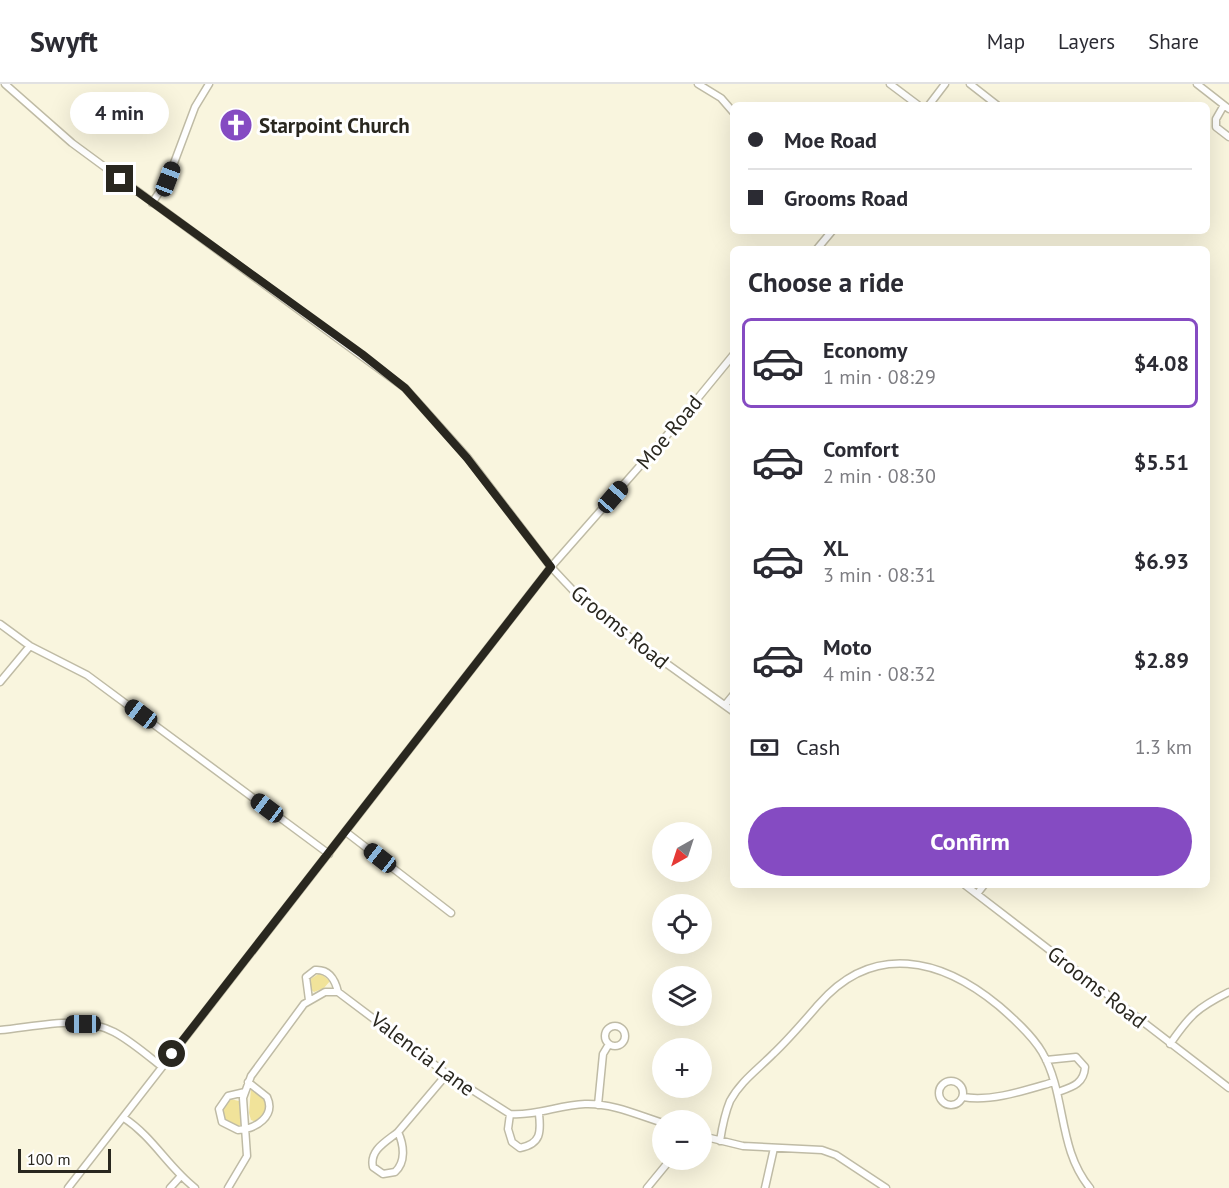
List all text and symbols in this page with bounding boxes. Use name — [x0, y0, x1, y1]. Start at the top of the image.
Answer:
text: Swyft — [30, 23, 98, 60]
text: Map — [987, 28, 1025, 55]
text: Layers — [1058, 28, 1115, 55]
text: Share — [1148, 28, 1199, 55]
callout: 4 min — [70, 92, 170, 134]
text: 4 min — [95, 100, 144, 126]
church icon: Starpoint Church — [218, 107, 254, 143]
place label: Starpoint Church — [259, 112, 410, 139]
text: Moe Road — [784, 126, 877, 154]
car — [153, 159, 183, 199]
route end — [106, 165, 133, 192]
text: Grooms Road — [784, 184, 908, 212]
text: Choose a ride — [748, 265, 904, 299]
icon: car — [751, 336, 805, 390]
text: Economy — [823, 336, 907, 364]
text: $4.08 — [1134, 349, 1189, 377]
text: 1 min · 08:29 — [823, 364, 936, 390]
street label: Moe Road — [630, 389, 708, 475]
icon: car — [751, 435, 805, 489]
text: Comfort — [823, 435, 899, 463]
text: $5.51 — [1134, 448, 1189, 476]
text: 2 min · 08:30 — [823, 463, 936, 489]
car — [594, 478, 632, 516]
icon: car — [751, 534, 805, 588]
text: XL — [823, 534, 848, 562]
text: $6.93 — [1134, 547, 1189, 575]
text: 3 min · 08:31 — [823, 562, 936, 588]
street label: Grooms Road — [565, 579, 675, 675]
icon: car — [751, 633, 805, 687]
text: Moto — [823, 633, 872, 661]
text: $2.89 — [1134, 646, 1189, 674]
text: 4 min · 08:32 — [823, 661, 936, 687]
car — [121, 696, 161, 732]
icon: cash — [748, 731, 781, 764]
text: Cash — [796, 733, 840, 761]
text: 1.3 km — [1135, 734, 1192, 760]
car — [247, 790, 287, 826]
button: Confirm — [748, 807, 1192, 876]
north arrow — [652, 822, 712, 882]
map controls — [652, 822, 712, 1170]
car — [360, 840, 400, 876]
button: locate — [652, 894, 712, 954]
street label: Grooms Road — [1042, 940, 1152, 1034]
button: layers — [652, 966, 712, 1026]
street label: Valencia Lane — [365, 1005, 481, 1102]
car — [65, 1015, 101, 1033]
button: + — [652, 1038, 712, 1098]
route start — [158, 1040, 185, 1067]
button: − — [652, 1110, 712, 1170]
scale bar — [18, 1146, 111, 1174]
text: 100 m — [27, 1149, 70, 1169]

